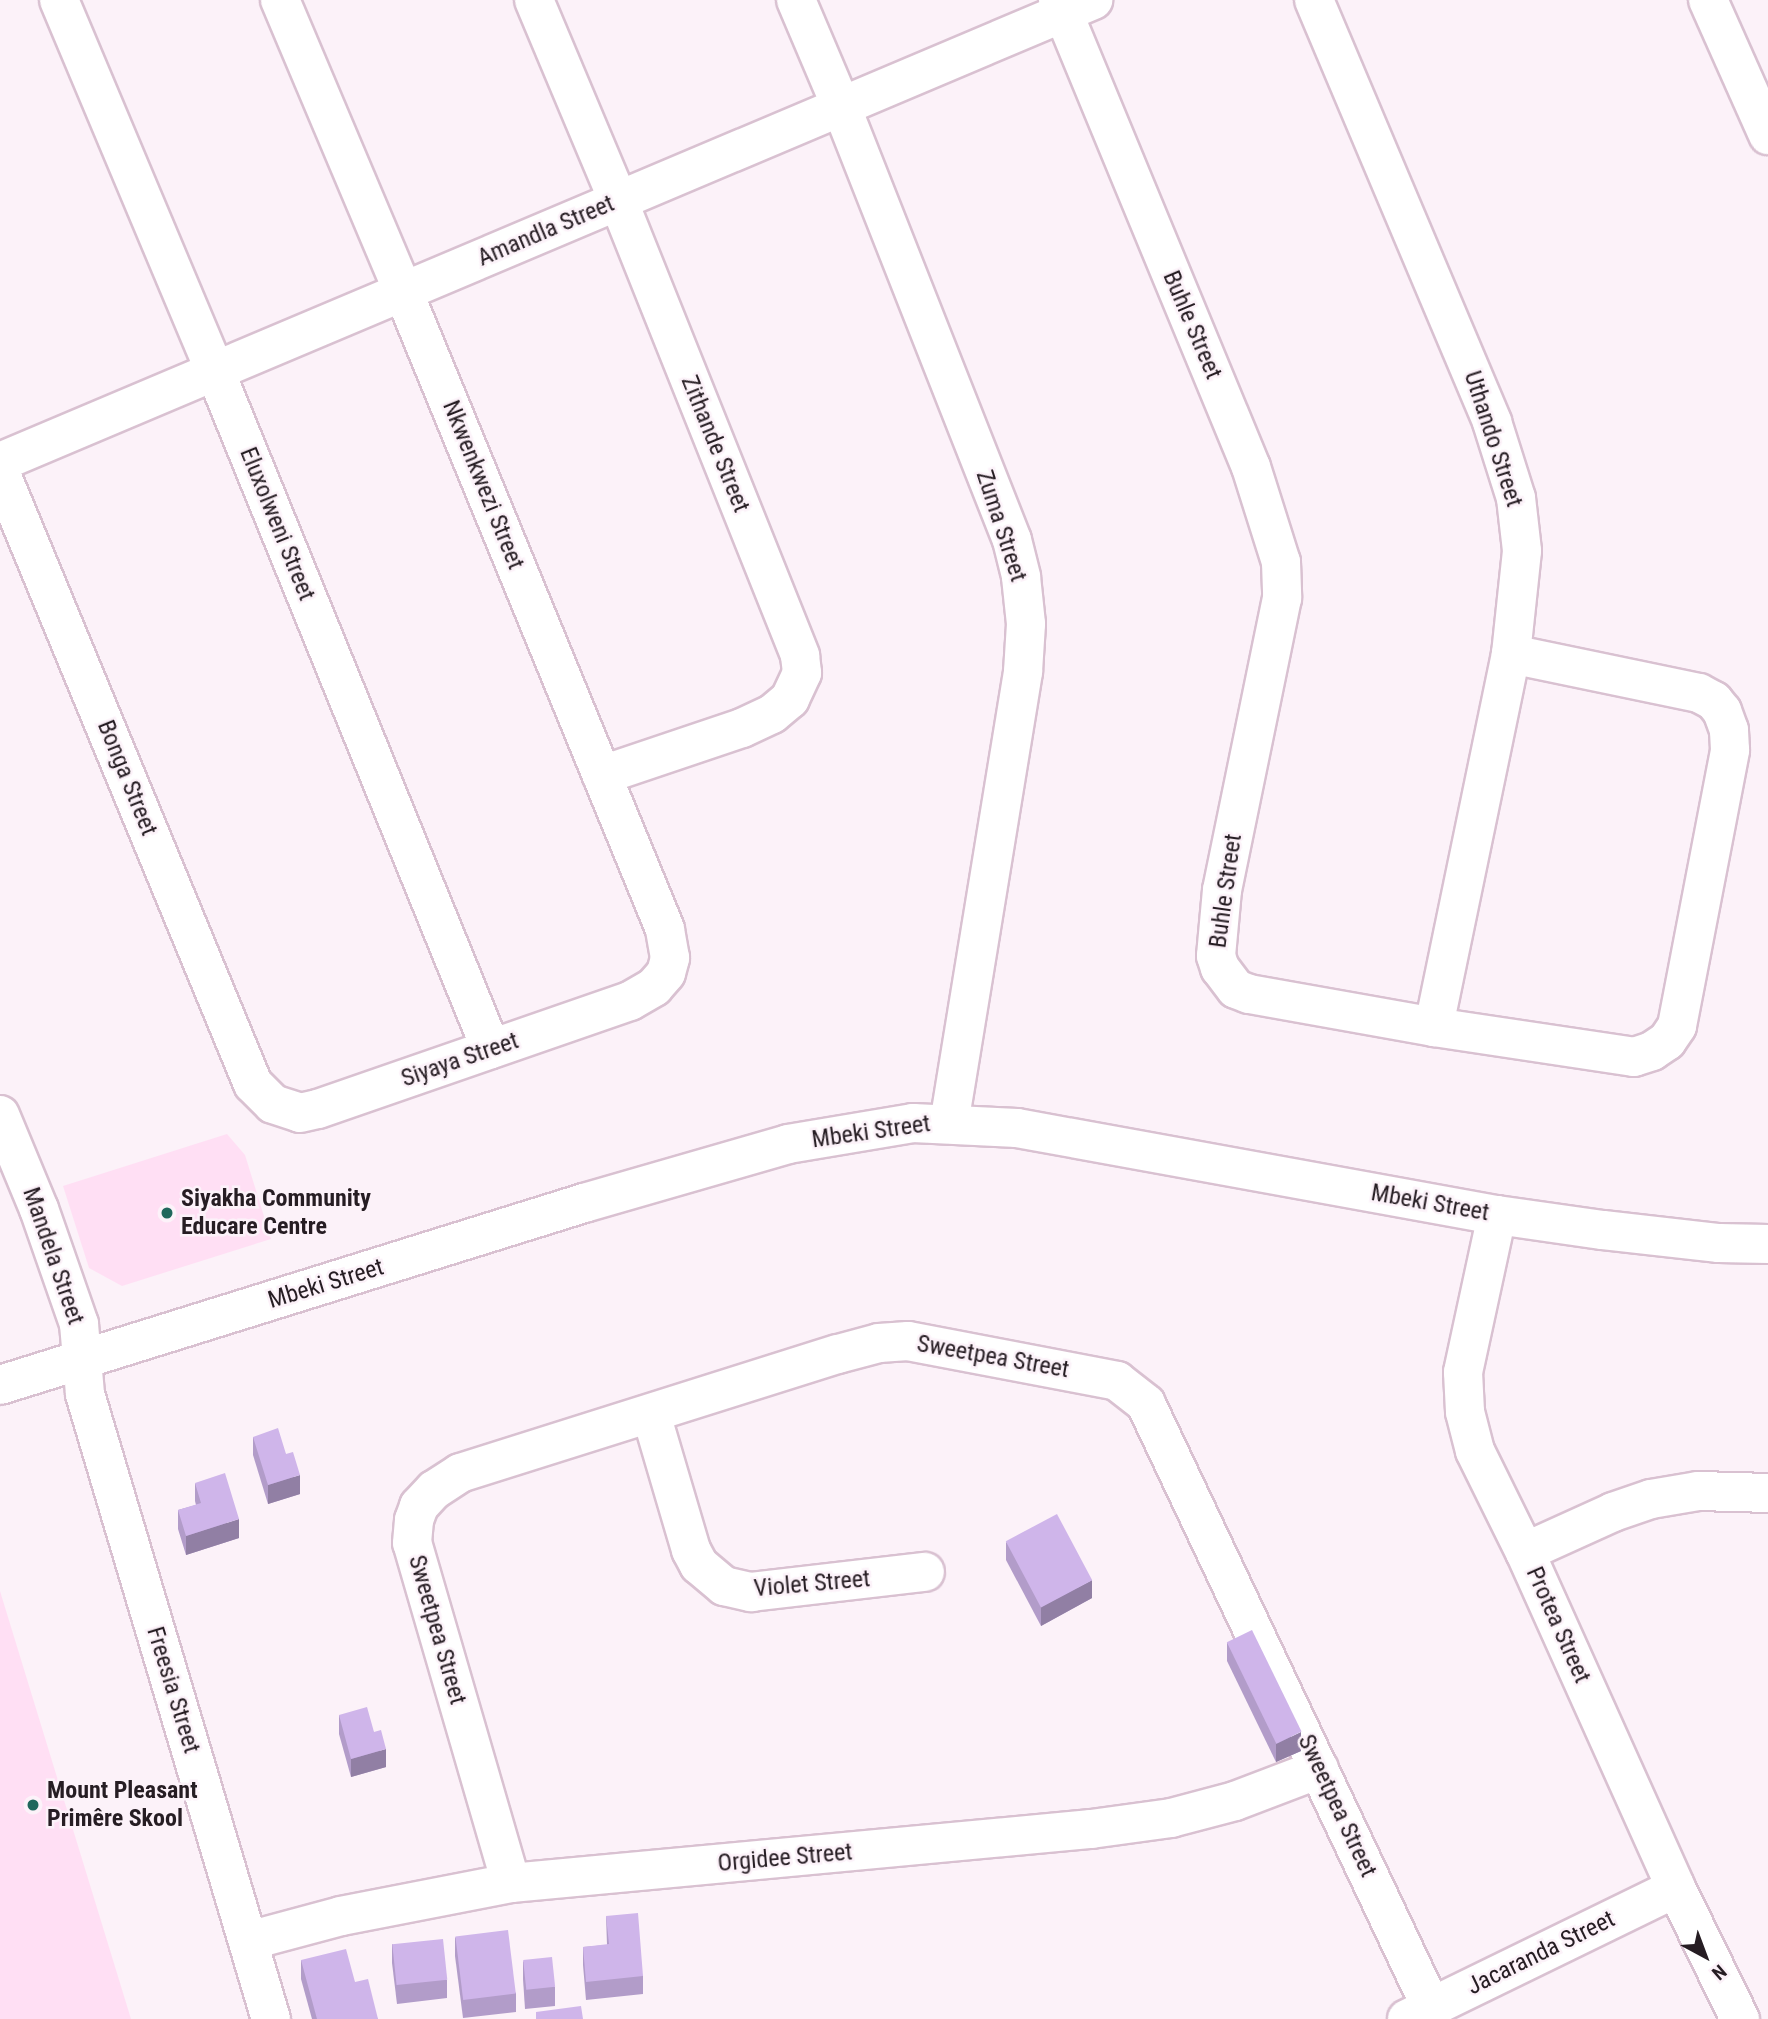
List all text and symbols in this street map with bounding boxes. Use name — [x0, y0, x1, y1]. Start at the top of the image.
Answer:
street label: Amandla Street — [473, 189, 619, 273]
street label: Buhle Street — [1156, 267, 1228, 383]
street label: Uthando Street — [1458, 368, 1528, 510]
street label: Zithande Street — [675, 371, 755, 517]
street label: Nkwenkwezi Street — [436, 396, 530, 574]
street label: Eluxolweni Street — [233, 443, 321, 605]
street label: Zuma Street — [969, 467, 1033, 585]
street label: Bonga Street — [91, 716, 163, 840]
street label: Buhle Street — [1204, 832, 1248, 950]
street label: Siyaya Street — [398, 1026, 522, 1094]
street label: Mbeki Street — [810, 1109, 932, 1155]
street label: Mbeki Street — [1369, 1178, 1491, 1228]
street label: Mandela Street — [16, 1184, 90, 1328]
place label: Siyakha Community Educare Centre — [181, 1185, 371, 1241]
marker: Siyakha Community Educare Centre — [159, 1205, 175, 1221]
street label: Mbeki Street — [265, 1253, 387, 1315]
street label: Sweetpea Street — [915, 1329, 1071, 1385]
street label: Sweetpea Street — [402, 1552, 472, 1708]
street label: Protea Street — [1520, 1562, 1596, 1688]
street label: Violet Street — [753, 1565, 871, 1603]
street label: Freesia Street — [140, 1623, 206, 1757]
street label: Sweetpea Street — [1291, 1730, 1383, 1882]
place label: Mount Pleasant Primêre Skool — [47, 1777, 198, 1833]
marker: Mount Pleasant Primêre Skool — [25, 1797, 41, 1813]
street label: Orgidee Street — [716, 1838, 854, 1878]
street label: Jacaranda Street — [1462, 1905, 1620, 2001]
north arrow — [1670, 1921, 1740, 1991]
text: N — [1707, 1960, 1731, 1985]

